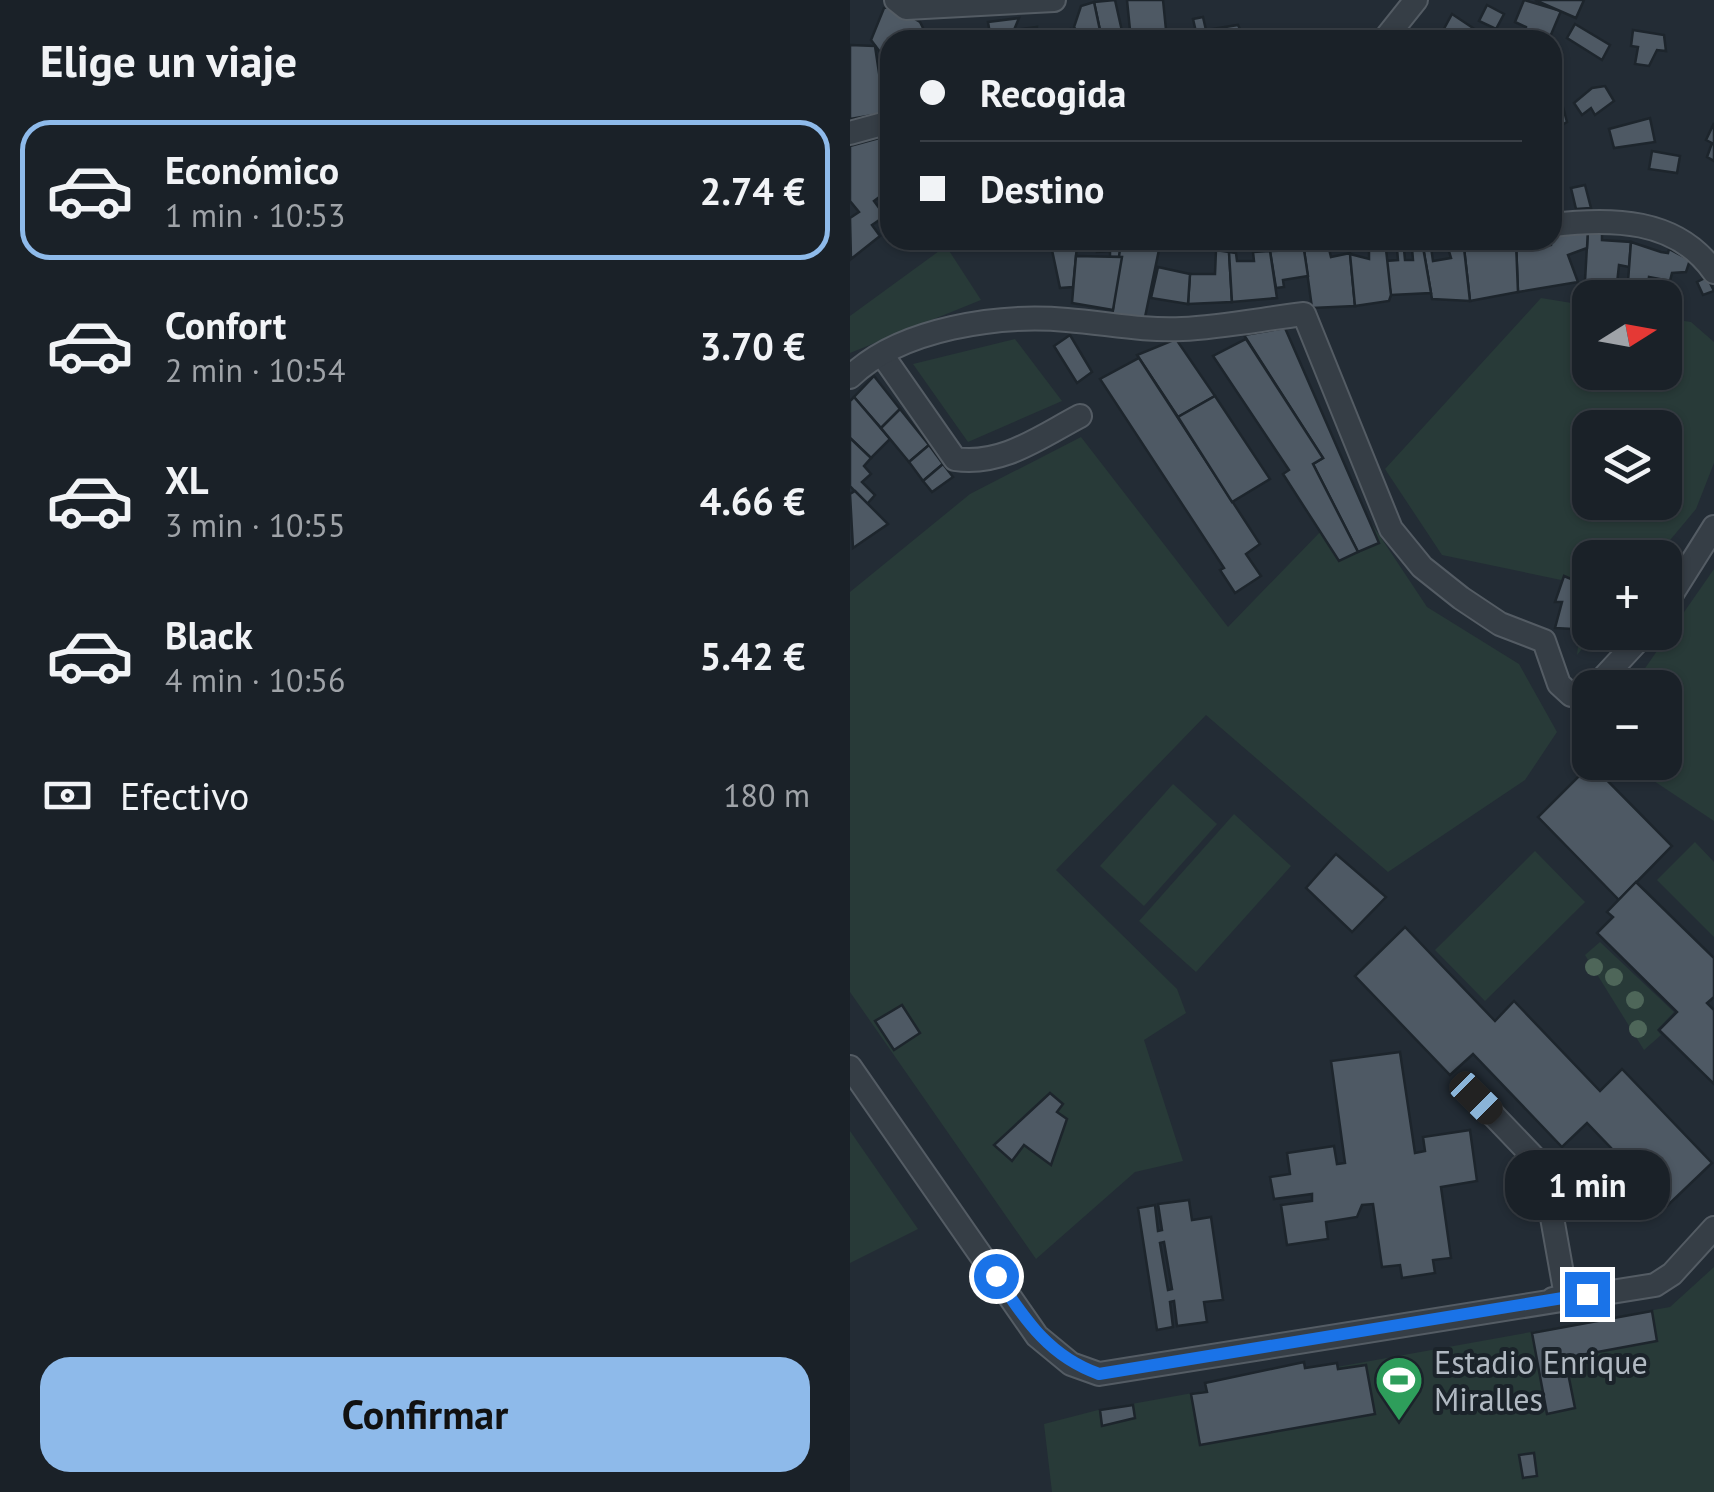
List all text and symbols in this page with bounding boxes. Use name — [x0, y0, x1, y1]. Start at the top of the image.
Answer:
text: Elige un viaje — [40, 31, 297, 89]
text: Recogida — [980, 68, 1126, 117]
icon: car — [45, 145, 135, 235]
text: Económico — [165, 145, 339, 194]
text: Destino — [980, 164, 1105, 213]
text: 2.74 € — [700, 166, 805, 215]
text: 1 min · 10:53 — [165, 194, 345, 236]
north arrow — [1572, 280, 1682, 390]
map controls — [1572, 280, 1682, 780]
icon: car — [45, 300, 135, 390]
text: Confort — [165, 300, 286, 349]
text: 3.70 € — [700, 321, 805, 370]
text: 2 min · 10:54 — [165, 349, 345, 391]
button: layers — [1572, 410, 1682, 520]
icon: car — [45, 455, 135, 545]
text: XL — [165, 455, 209, 504]
text: 4.66 € — [700, 476, 805, 525]
text: 3 min · 10:55 — [165, 504, 345, 546]
button: + — [1572, 540, 1682, 650]
icon: car — [45, 610, 135, 700]
text: Black — [165, 610, 253, 659]
text: 5.42 € — [700, 631, 805, 680]
text: 4 min · 10:56 — [165, 659, 345, 701]
button: − — [1572, 670, 1682, 780]
icon: cash — [40, 768, 95, 823]
text: Efectivo — [120, 771, 249, 820]
text: 180 m — [723, 774, 810, 816]
car — [1444, 1066, 1508, 1130]
callout: 1 min — [1504, 1149, 1670, 1219]
text: 1 min — [1548, 1164, 1627, 1206]
route start — [974, 1254, 1019, 1299]
route end — [1565, 1272, 1610, 1317]
place label: Estadio Enrique Miralles — [1434, 1341, 1648, 1420]
sports icon: Estadio Enrique Miralles — [1373, 1354, 1425, 1422]
button: Confirmar — [40, 1357, 810, 1472]

